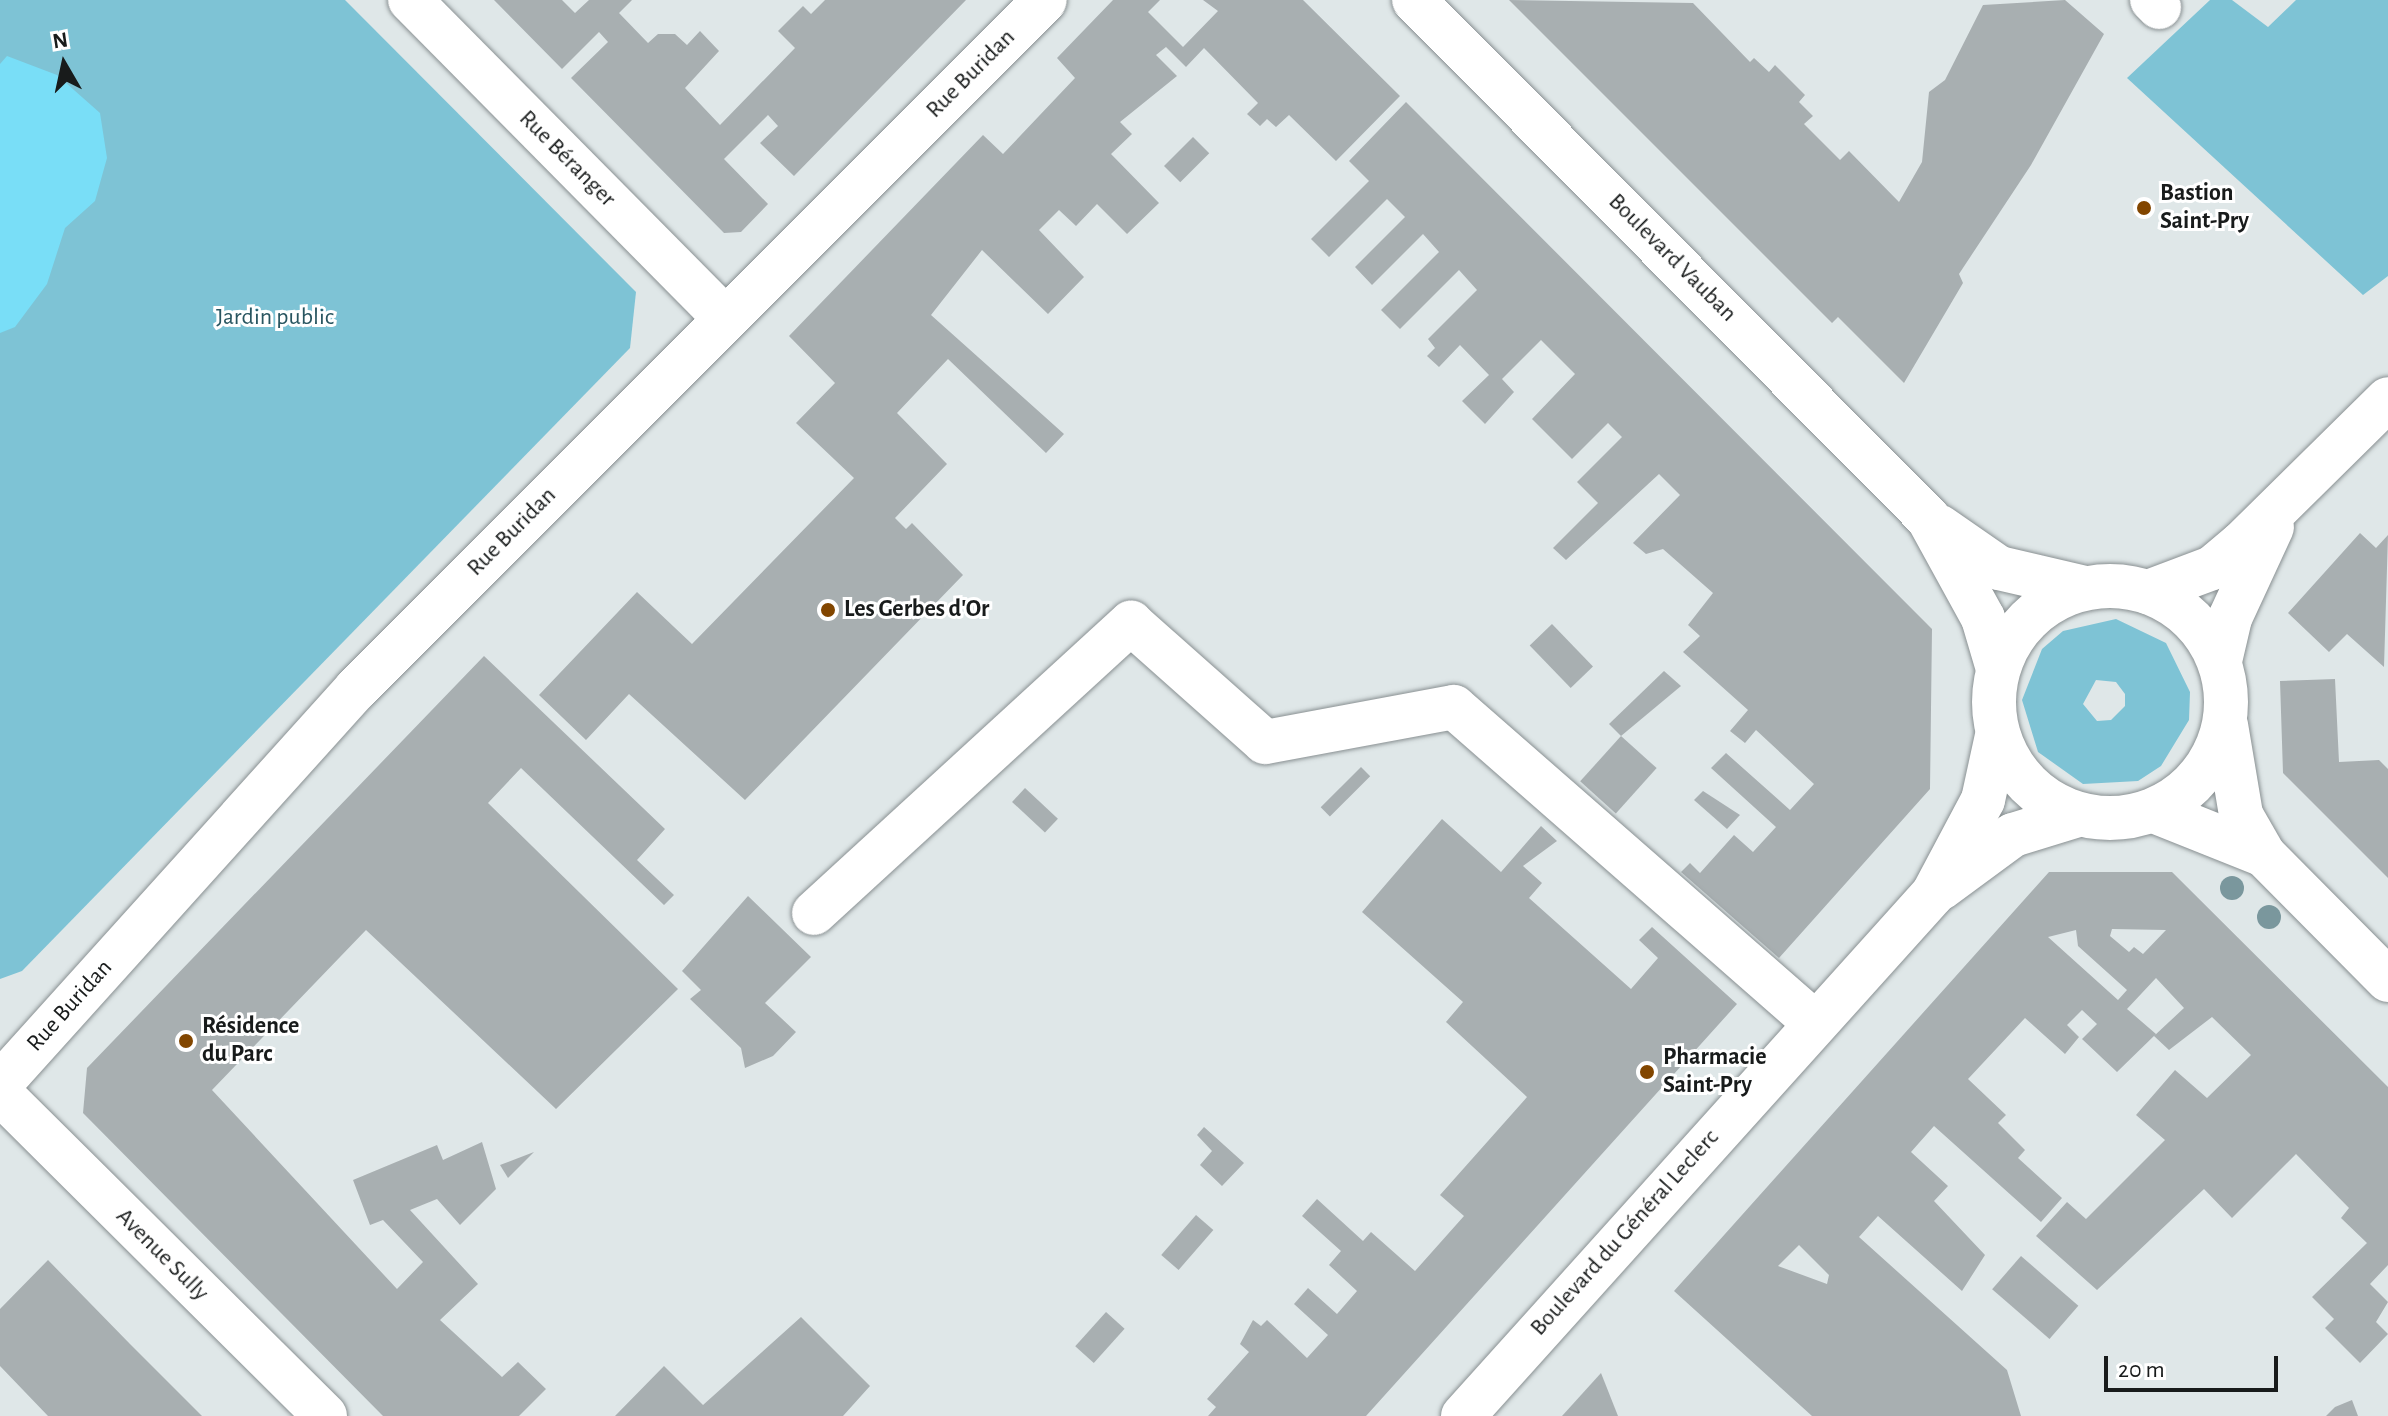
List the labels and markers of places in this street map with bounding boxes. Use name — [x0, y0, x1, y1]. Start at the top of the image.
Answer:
place label: Bastion Saint-Pry — [2160, 180, 2249, 236]
marker: Bastion Saint-Pry — [2135, 199, 2153, 217]
place label: Les Gerbes d'Or — [844, 596, 989, 624]
marker: Les Gerbes d'Or — [819, 601, 837, 619]
place label: Résidence du Parc — [202, 1013, 299, 1069]
marker: Résidence du Parc — [177, 1032, 195, 1050]
place label: Pharmacie Saint-Pry — [1663, 1044, 1767, 1100]
marker: Pharmacie Saint-Pry — [1638, 1063, 1656, 1081]

